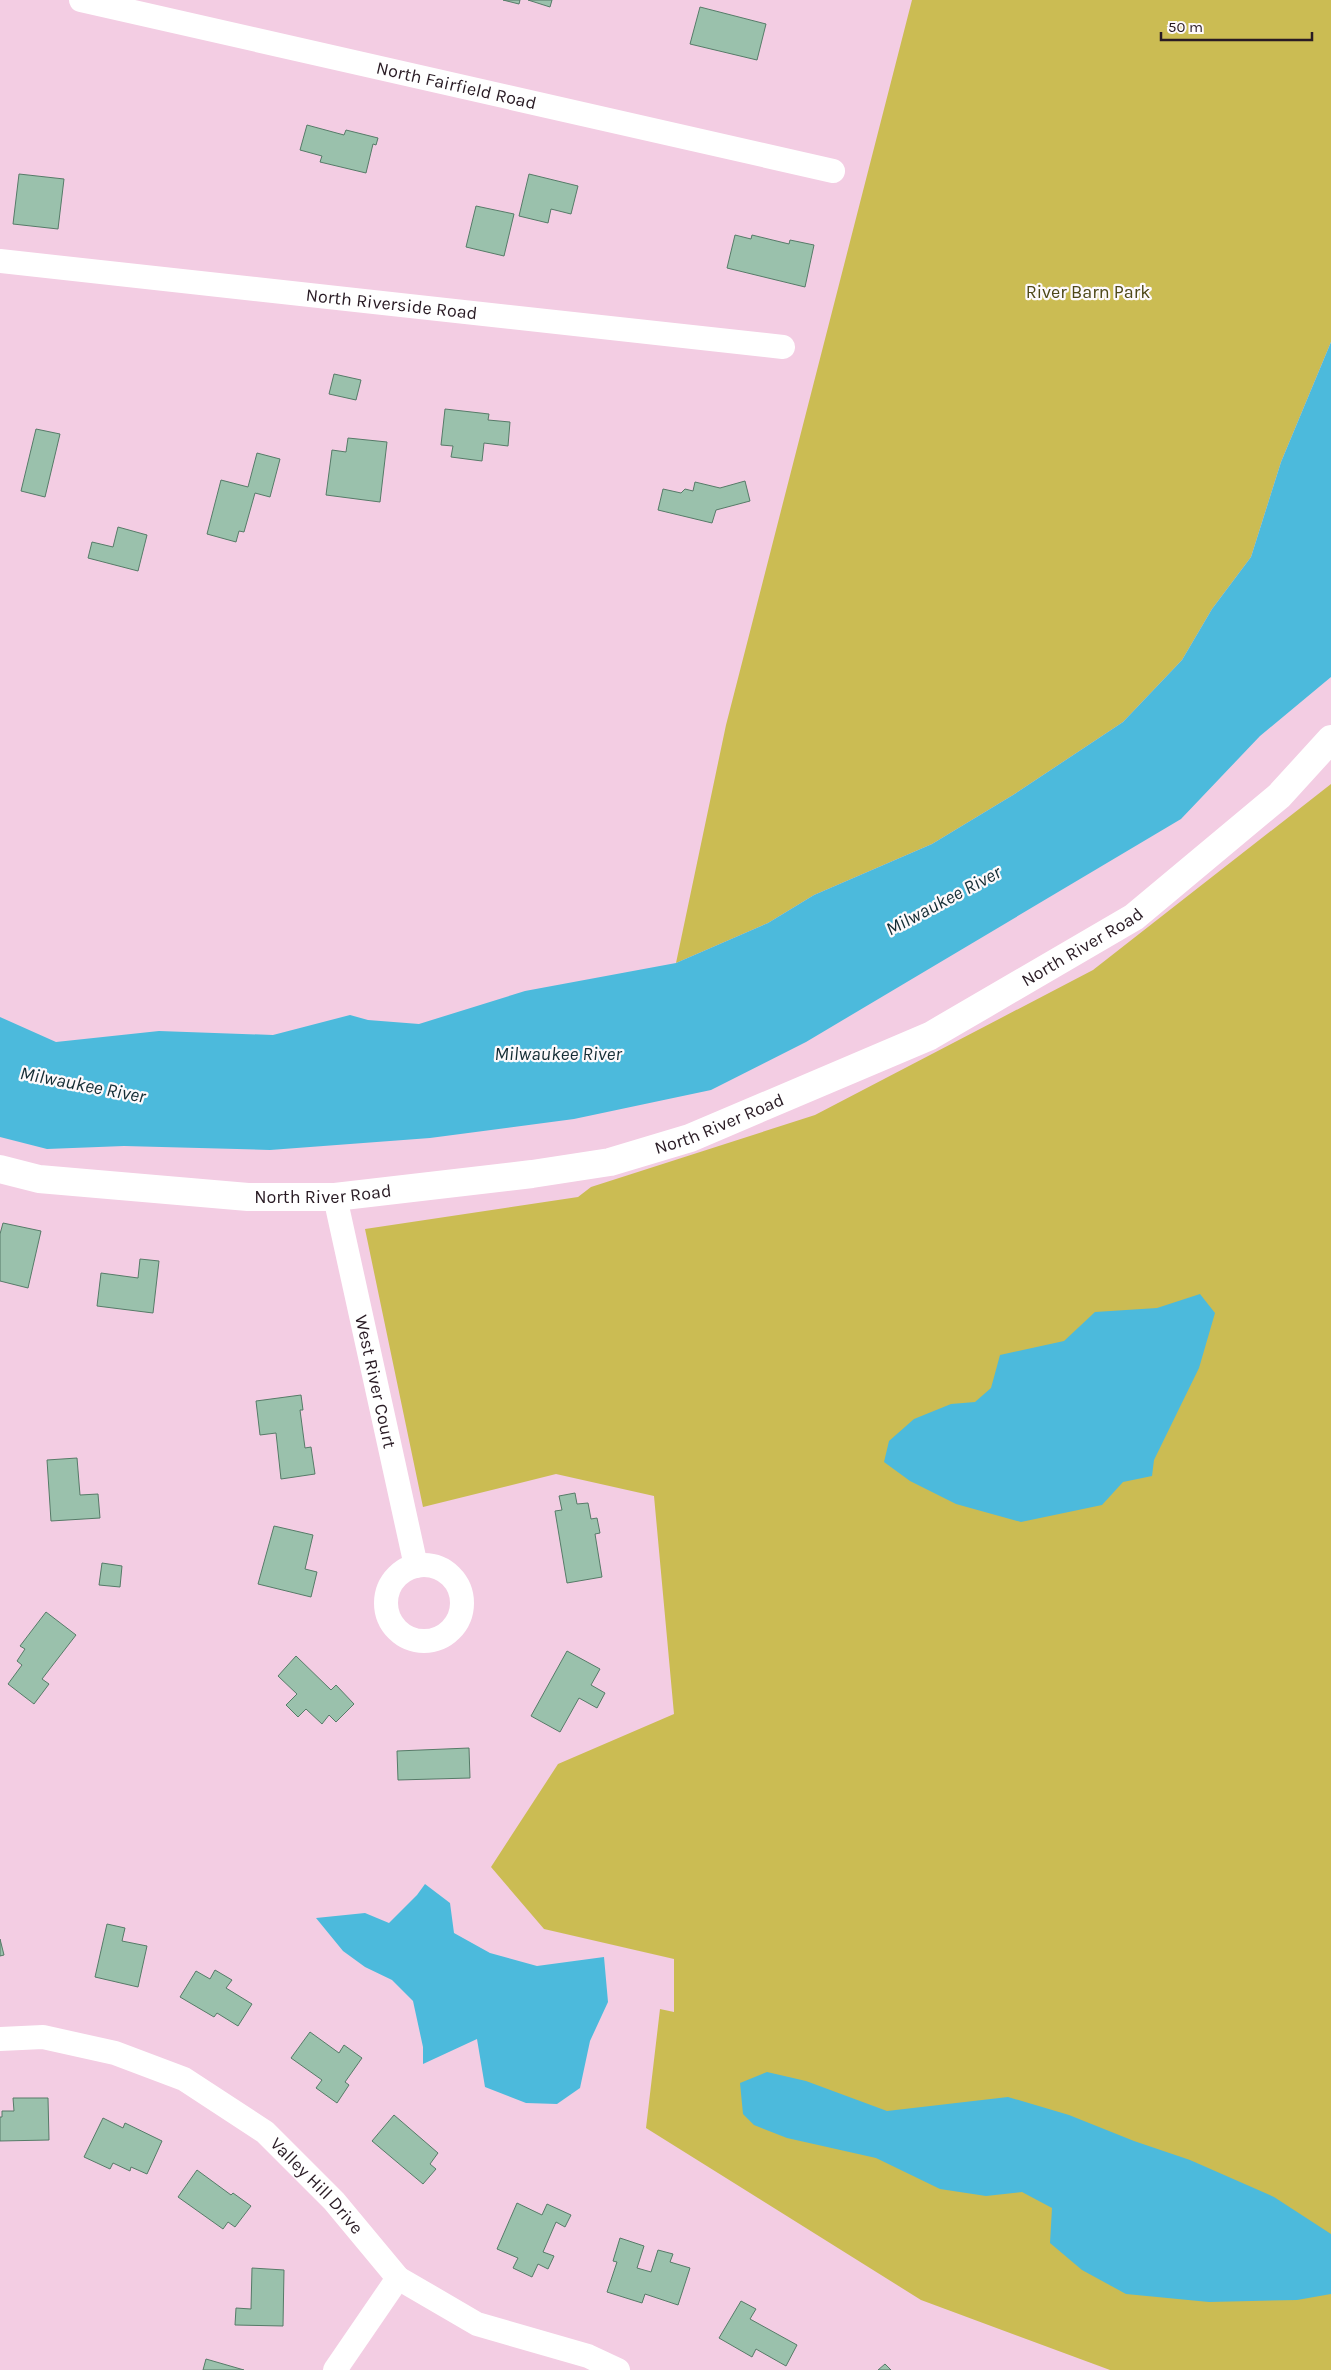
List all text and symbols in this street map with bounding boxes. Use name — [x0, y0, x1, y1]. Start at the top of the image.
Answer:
scale bar — [1161, 10, 1312, 42]
text: 50 m — [1168, 18, 1203, 36]
street label: North Fairfield Road — [374, 56, 539, 114]
park label: River Barn Park — [1026, 281, 1150, 303]
street label: North Riverside Road — [305, 284, 479, 324]
water label: Milwaukee River — [882, 861, 1006, 941]
street label: North River Road — [1017, 903, 1148, 991]
water label: Milwaukee River — [494, 1043, 623, 1065]
water label: Milwaukee River — [18, 1062, 149, 1108]
street label: North River Road — [652, 1088, 787, 1159]
street label: North River Road — [254, 1179, 393, 1208]
street label: West River Court — [350, 1313, 401, 1451]
street label: Valley Hill Drive — [266, 2133, 368, 2239]

